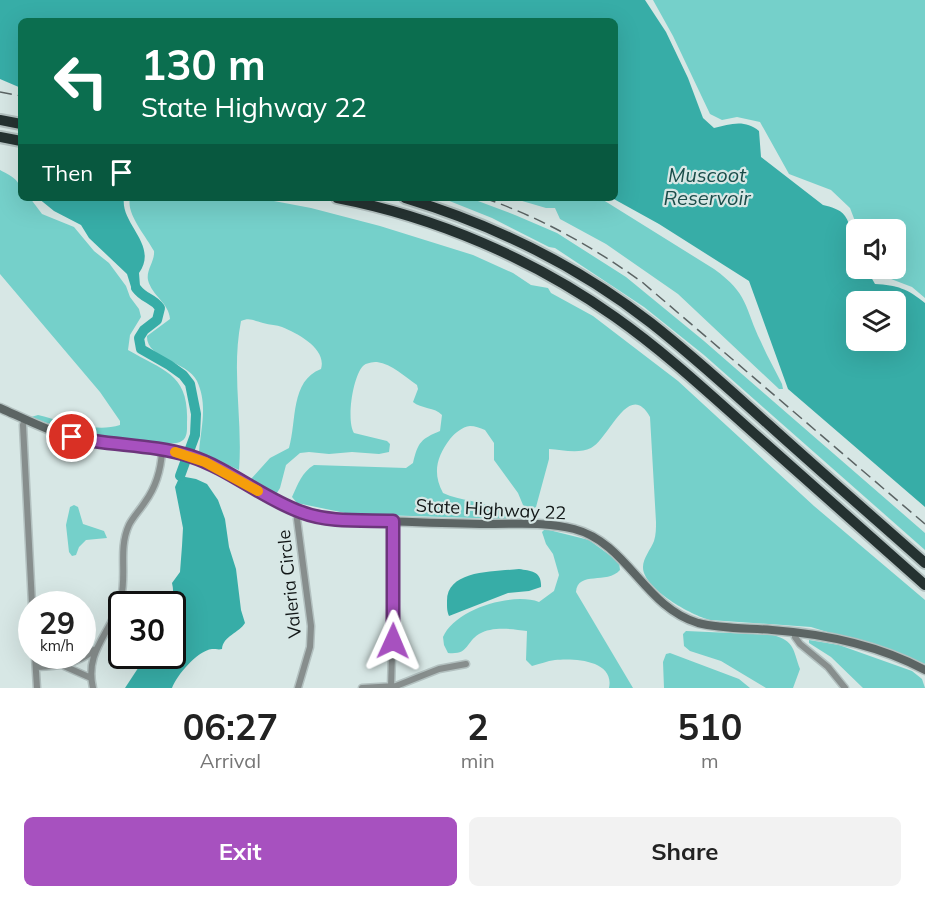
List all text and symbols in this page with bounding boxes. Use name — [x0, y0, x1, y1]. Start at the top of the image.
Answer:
text: 130 m — [141, 38, 266, 91]
icon: left — [42, 42, 120, 120]
text: State Highway 22 — [141, 90, 367, 124]
icon: arrive — [105, 156, 138, 189]
text: Then — [42, 159, 93, 187]
water label: Muscoot Reservoir — [663, 162, 751, 210]
map controls — [846, 219, 906, 351]
button: sound — [846, 219, 906, 279]
button: layers — [846, 291, 906, 351]
pin — [46, 411, 97, 462]
icon: arrive — [55, 420, 88, 453]
street label: State Highway 22 — [415, 494, 567, 524]
street label: Valeria Circle — [272, 529, 306, 639]
speed limit sign: 30 — [108, 591, 186, 669]
text: 29 — [39, 604, 75, 642]
position arrow — [361, 609, 425, 673]
text: km/h — [40, 636, 74, 655]
text: 06:27 — [183, 704, 278, 749]
text: 2 — [467, 704, 489, 749]
text: 510 — [677, 704, 742, 749]
text: Arrival — [200, 748, 261, 773]
text: min — [461, 748, 495, 773]
text: m — [701, 748, 719, 773]
button: Exit — [24, 817, 457, 886]
button: Share — [469, 817, 901, 886]

